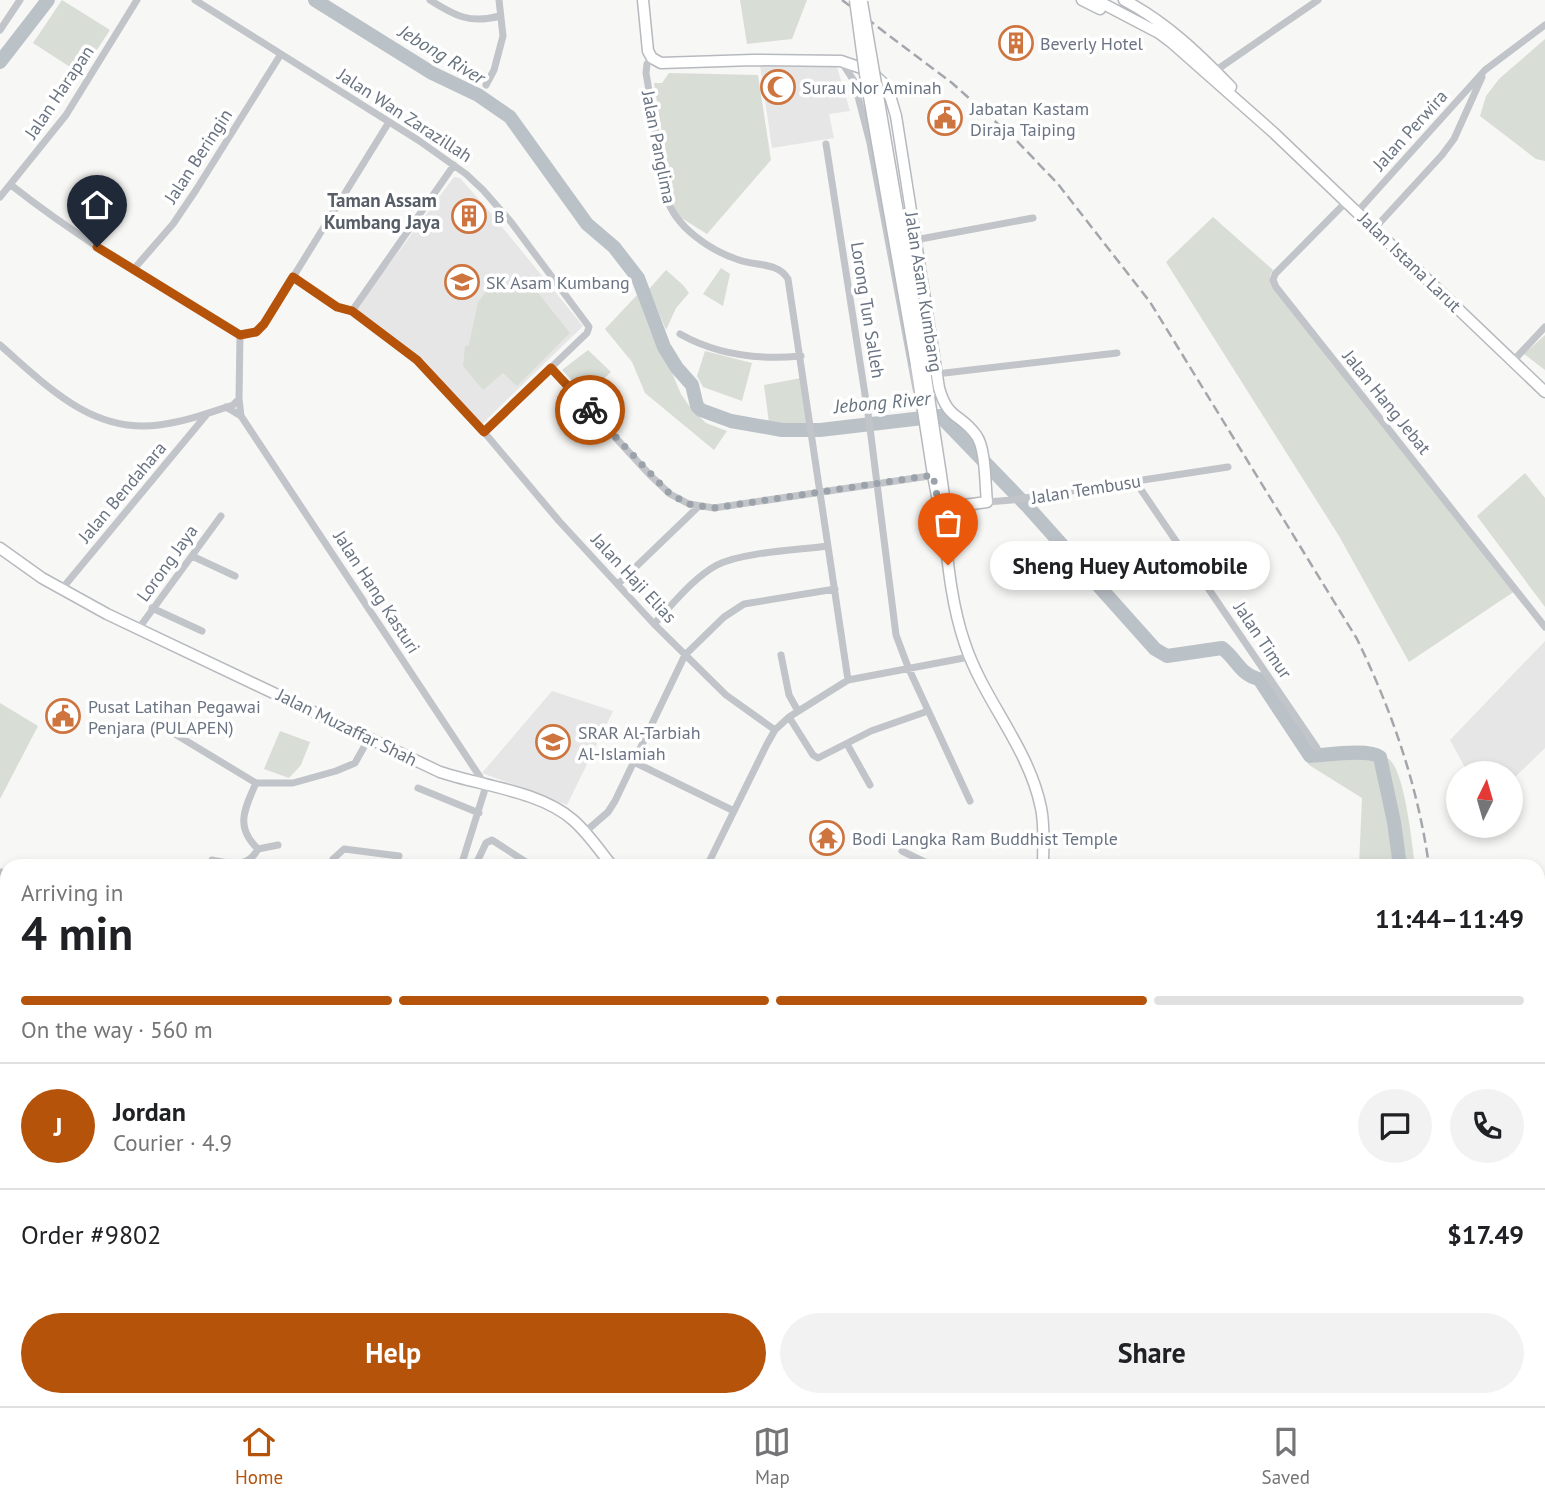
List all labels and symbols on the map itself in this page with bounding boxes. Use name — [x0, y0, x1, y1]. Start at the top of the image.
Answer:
water label: Jebong River — [393, 18, 491, 90]
building icon: Beverly Hotel — [997, 24, 1035, 62]
place label: Beverly Hotel — [1040, 32, 1144, 55]
street label: Jalan Harapan — [19, 41, 99, 144]
street label: Jalan Wan Zarazillah — [333, 62, 476, 167]
mosque icon: Surau Nor Aminah — [759, 68, 797, 106]
place label: Surau Nor Aminah — [802, 76, 942, 99]
street label: Jalan Perwira — [1367, 85, 1452, 176]
street label: Jalan Panglima — [637, 88, 681, 205]
place label: Jabatan Kastam Diraja Taiping — [969, 97, 1089, 141]
public building icon: Jabatan Kastam Diraja Taiping — [926, 99, 964, 137]
street label: Jalan Beringin — [158, 105, 237, 208]
pin — [67, 175, 127, 247]
district label: Taman Assam Kumbang Jaya — [324, 188, 440, 234]
building icon: B — [450, 197, 488, 235]
place label: B — [494, 205, 505, 228]
street label: Jalan Istana Larut — [1353, 206, 1466, 317]
street label: Jalan Asam Kumbang — [900, 209, 948, 374]
street label: Lorong Tun Salleh — [846, 240, 890, 380]
school or university icon: SK Asam Kumbang — [443, 263, 481, 301]
place label: SK Asam Kumbang — [486, 271, 630, 294]
street label: Jalan Hang Jebat — [1337, 344, 1436, 459]
courier — [555, 375, 625, 445]
water label: Jebong River — [831, 386, 933, 418]
street label: Jalan Bendahara — [72, 437, 171, 548]
street label: Jalan Tembusu — [1029, 469, 1142, 509]
pin — [918, 493, 978, 565]
street label: Lorong Jaya — [131, 520, 203, 606]
street label: Jalan Hang Kasturi — [328, 525, 425, 658]
street label: Jalan Haji Elias — [586, 527, 682, 628]
callout: Sheng Huey Automobile — [990, 540, 1270, 590]
street label: Jalan Timur — [1228, 596, 1297, 683]
street label: Jalan Muzaffar Shah — [272, 683, 421, 771]
place label: Pusat Latihan Pegawai Penjara (PULAPEN) — [88, 695, 261, 739]
public building icon: Pusat Latihan Pegawai Penjara (PULAPEN) — [44, 697, 82, 735]
place label: SRAR Al-Tarbiah Al-Islamiah — [578, 721, 701, 765]
school or university icon: SRAR Al-Tarbiah Al-Islamiah — [534, 723, 572, 761]
north arrow — [1446, 761, 1522, 838]
temple icon: Bodi Langka Ram Buddhist Temple — [808, 819, 846, 857]
place label: Bodi Langka Ram Buddhist Temple — [852, 827, 1118, 850]

